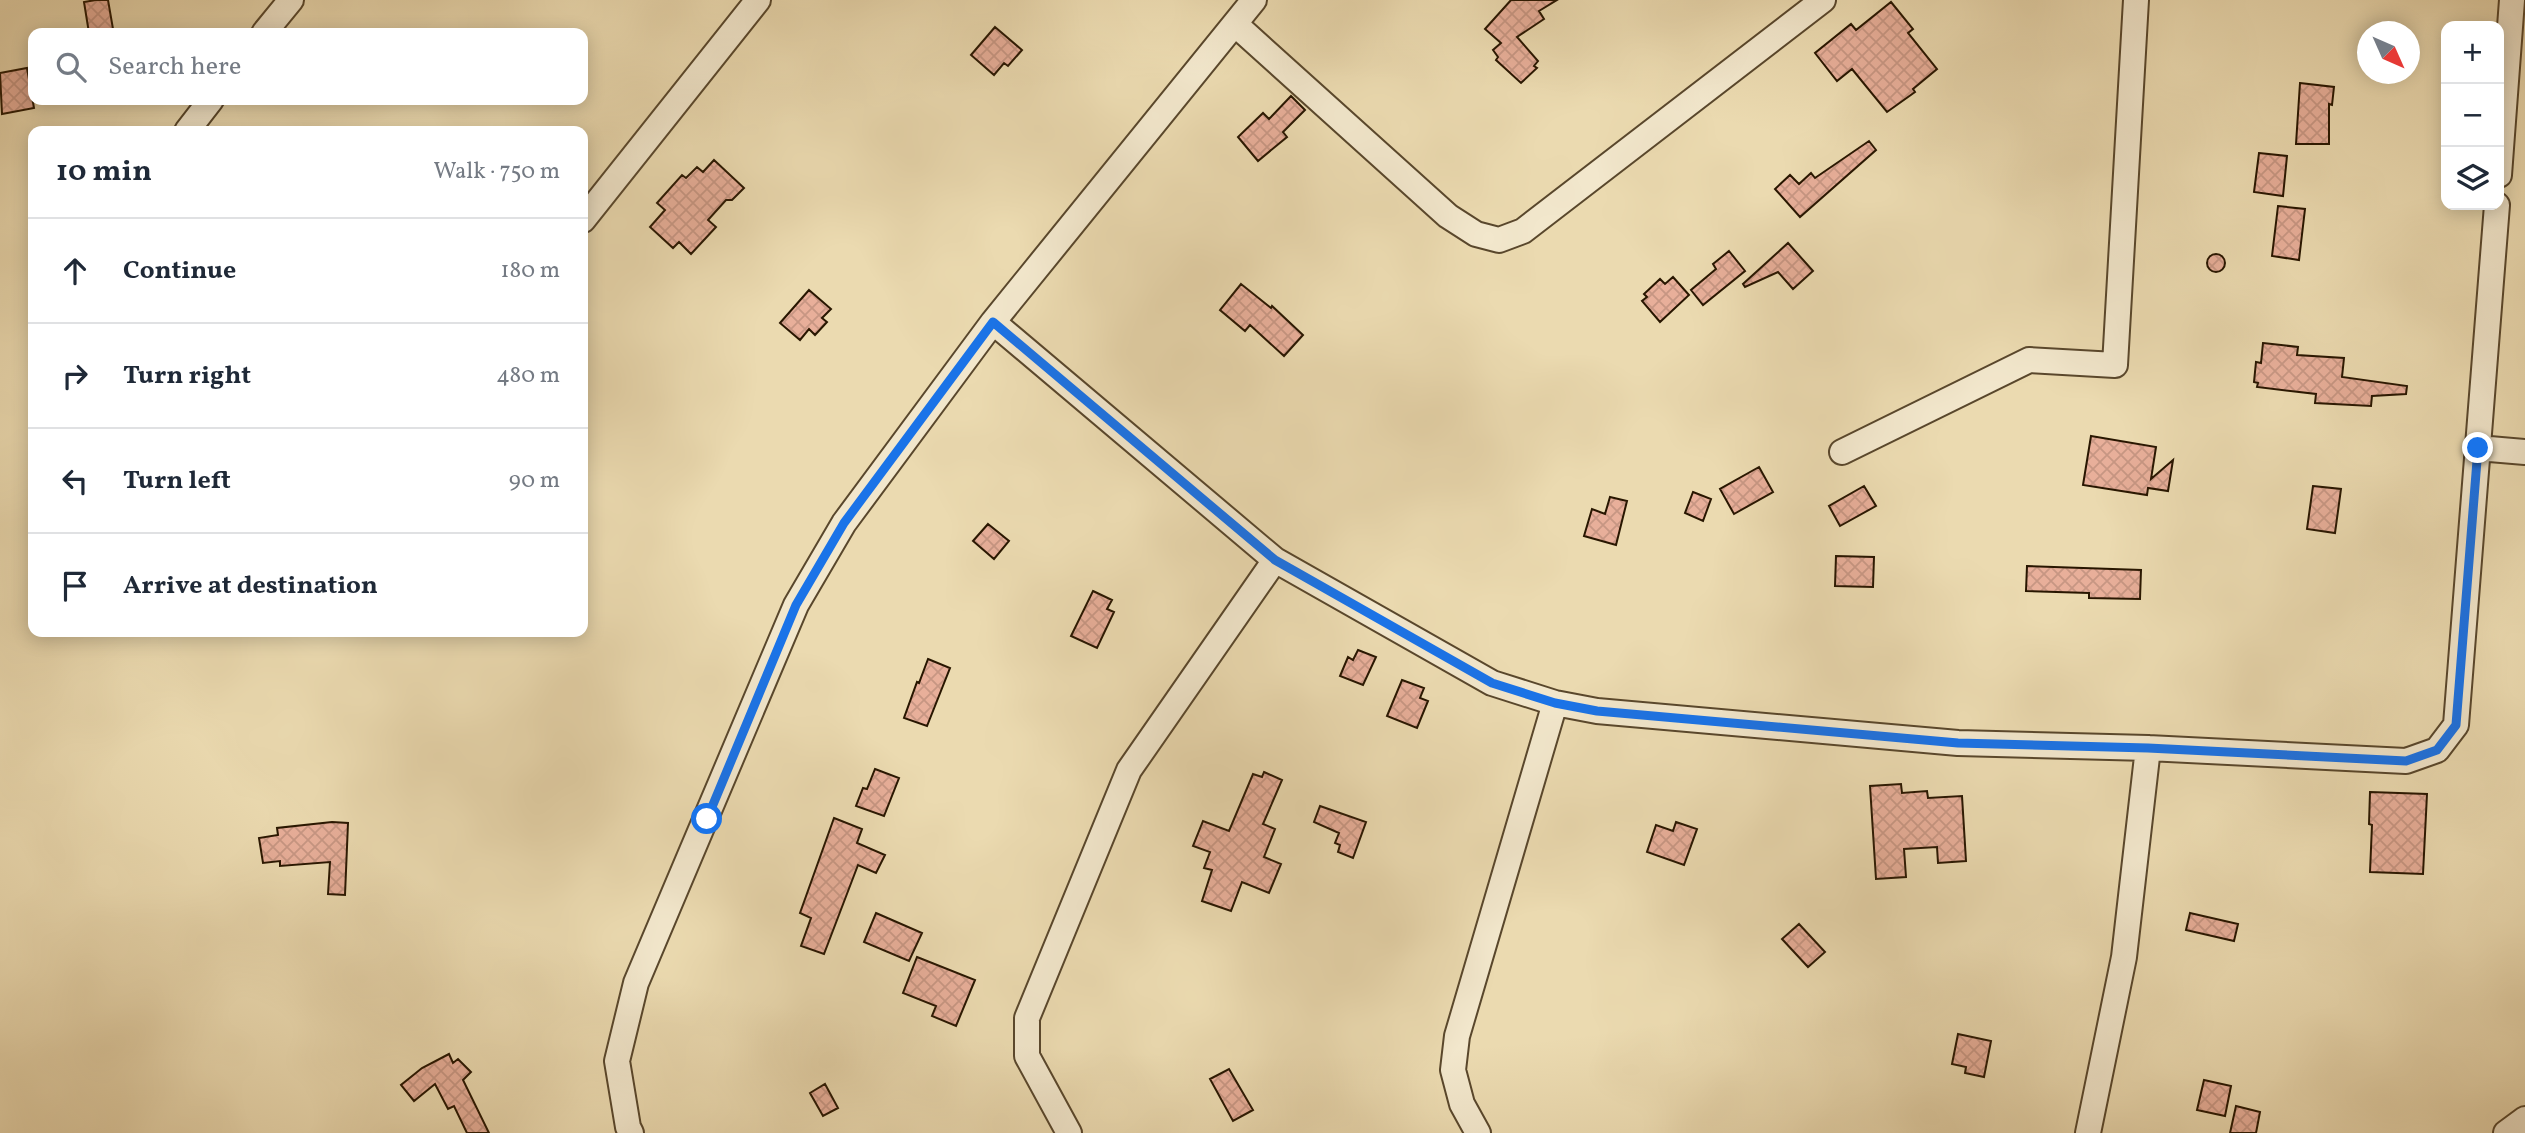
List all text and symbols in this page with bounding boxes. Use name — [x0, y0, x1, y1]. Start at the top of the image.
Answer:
north arrow — [2357, 21, 2420, 84]
map controls — [2441, 21, 2504, 210]
button: + — [2441, 21, 2504, 84]
search box — [28, 28, 588, 105]
icon: search — [52, 48, 90, 86]
text: Search here — [108, 49, 241, 85]
button: − — [2441, 84, 2504, 147]
button: layers — [2441, 147, 2504, 210]
text: 10 min — [56, 151, 152, 193]
text: Walk · 750 m — [433, 156, 560, 188]
icon: ahead — [56, 252, 94, 290]
text: Continue — [123, 253, 236, 289]
text: 180 m — [501, 255, 560, 287]
icon: right — [56, 357, 94, 395]
text: Turn right — [123, 358, 251, 394]
text: 480 m — [496, 360, 560, 392]
route end — [2462, 432, 2493, 463]
icon: left — [56, 462, 94, 500]
text: Turn left — [123, 463, 231, 499]
text: 90 m — [509, 465, 560, 497]
icon: arrive — [56, 567, 94, 605]
text: Arrive at destination — [123, 568, 378, 604]
route start — [691, 803, 722, 834]

